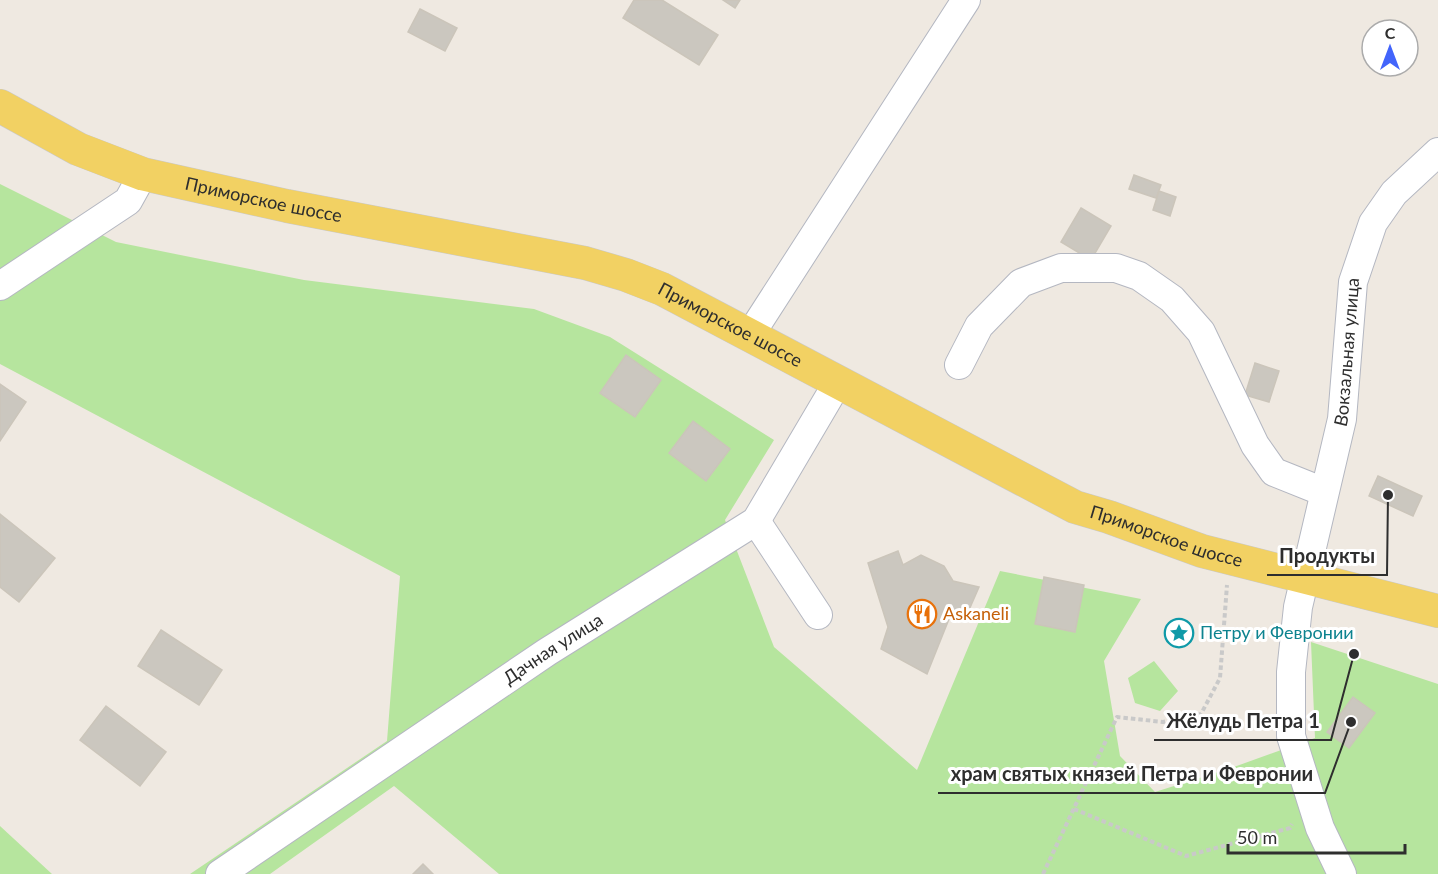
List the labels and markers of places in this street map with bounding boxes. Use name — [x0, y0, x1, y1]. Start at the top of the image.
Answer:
callout: Продукты — [1267, 537, 1387, 575]
restaurant icon: Askaneli — [906, 598, 938, 630]
place label: Askaneli — [943, 602, 1009, 624]
place icon: Петру и Февронии — [1163, 617, 1195, 649]
place label: Петру и Февронии — [1200, 621, 1354, 643]
callout: Жёлудь Петра 1 — [1154, 702, 1331, 740]
callout: храм святых князей Петра и Февронии — [938, 755, 1325, 793]

